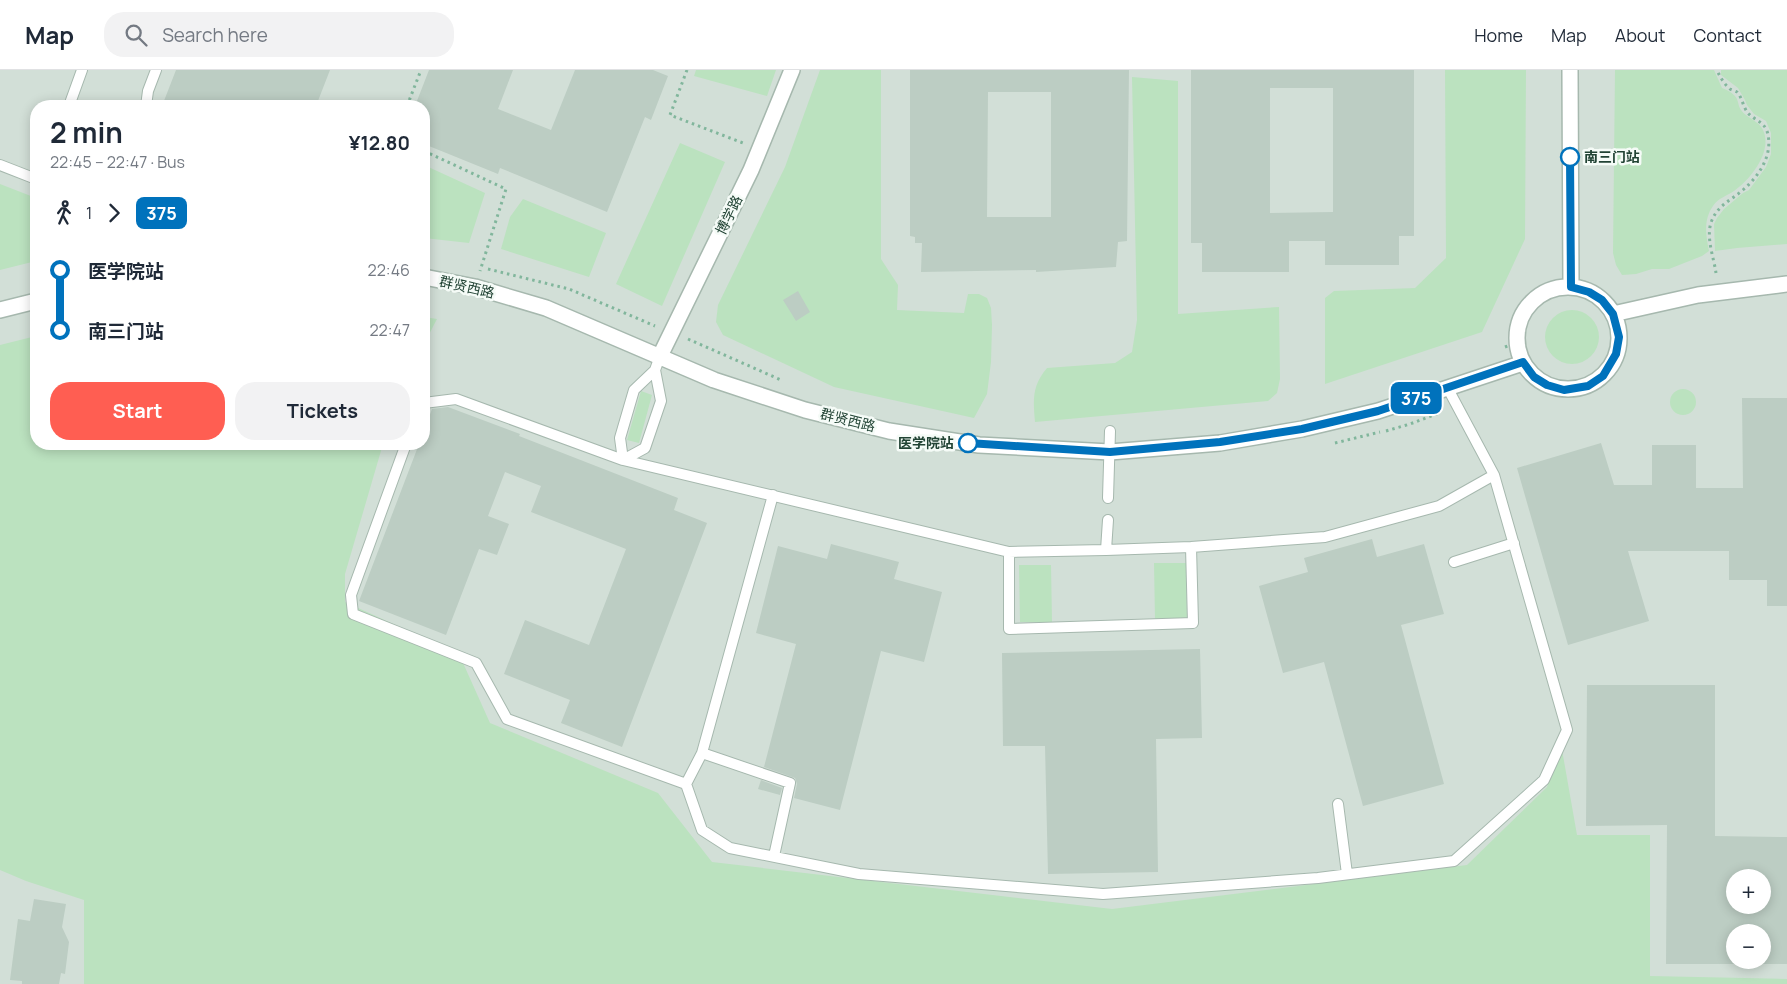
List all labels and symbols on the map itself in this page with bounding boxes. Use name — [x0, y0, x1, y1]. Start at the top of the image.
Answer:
marker: 南三门站 — [1560, 147, 1580, 167]
place label: 南三门站 — [1584, 147, 1640, 166]
street label: 博学路 — [711, 192, 746, 238]
street label: 群贤西路 — [438, 271, 497, 302]
line badge: 375 — [1387, 382, 1445, 414]
street label: 群贤西路 — [819, 404, 878, 436]
place label: 医学院站 — [898, 433, 954, 452]
marker: 医学院站 — [958, 433, 978, 453]

